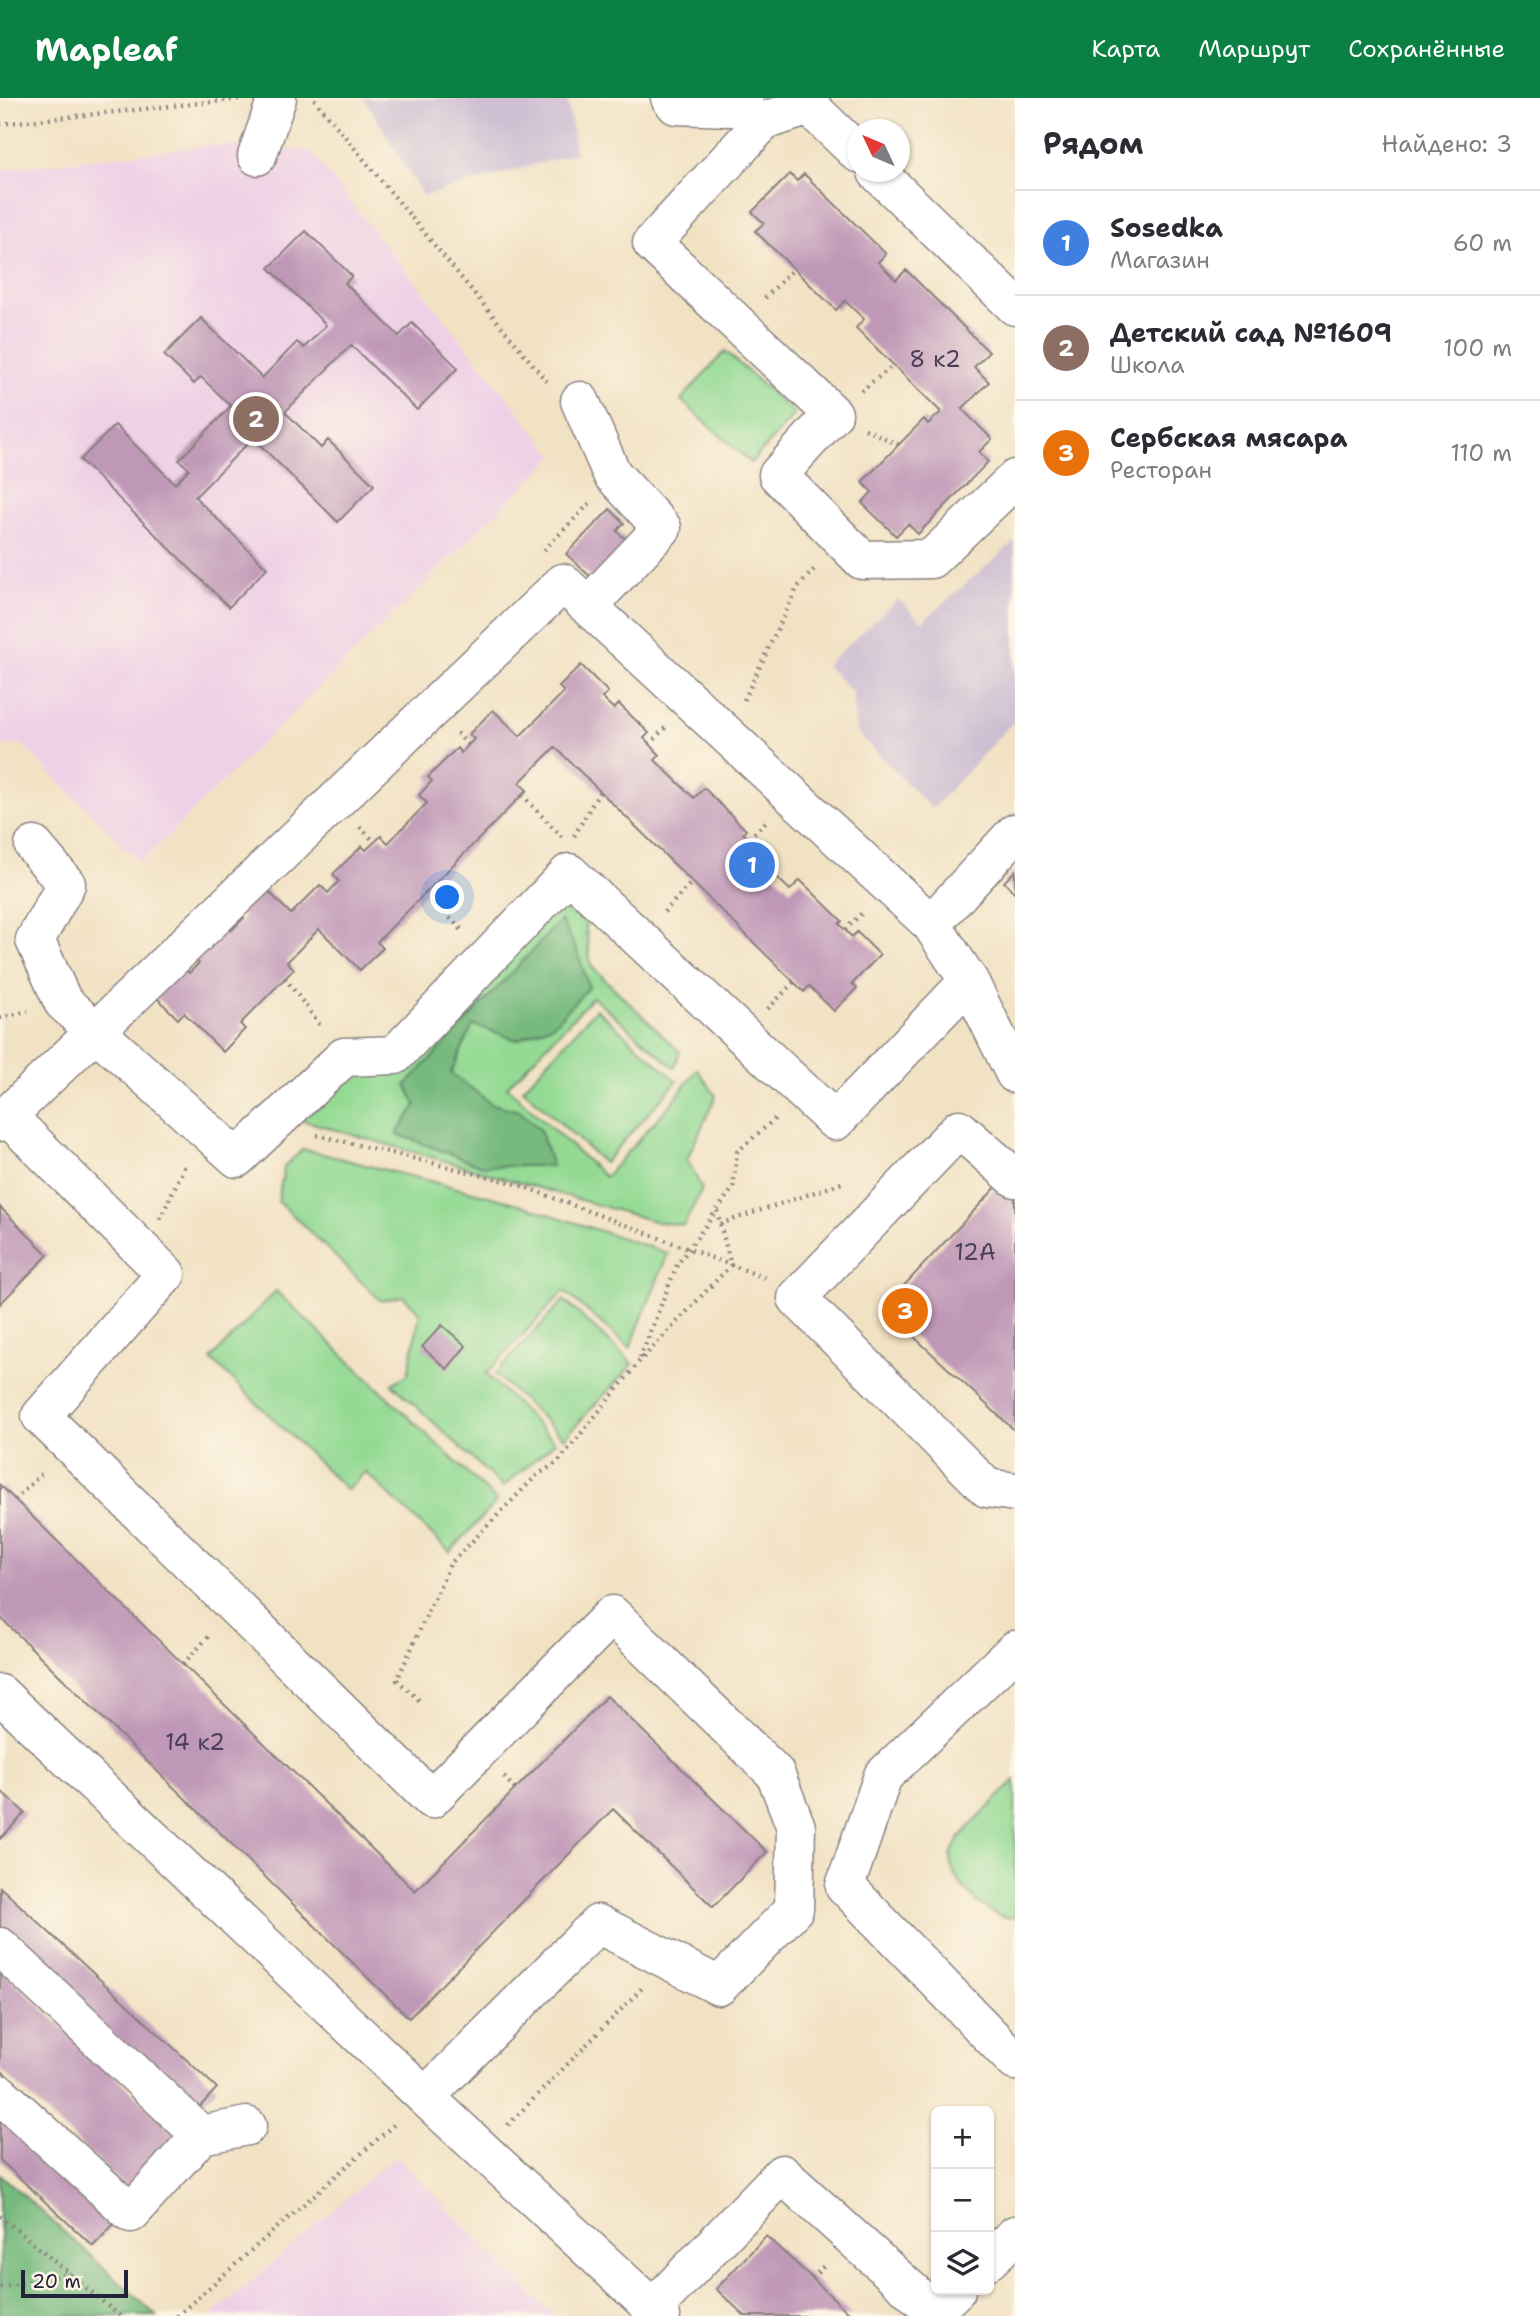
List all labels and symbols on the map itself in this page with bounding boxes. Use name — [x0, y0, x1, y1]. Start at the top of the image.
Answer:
north arrow — [847, 119, 910, 182]
house number: 8 к2 — [909, 344, 961, 374]
pin: 2 — [233, 393, 279, 445]
pin: 1 — [729, 839, 775, 891]
your location — [430, 880, 464, 914]
house number: 12А — [954, 1237, 996, 1267]
pin: 3 — [882, 1285, 928, 1337]
house number: 14 к2 — [165, 1727, 225, 1757]
scale bar — [21, 2267, 128, 2299]

